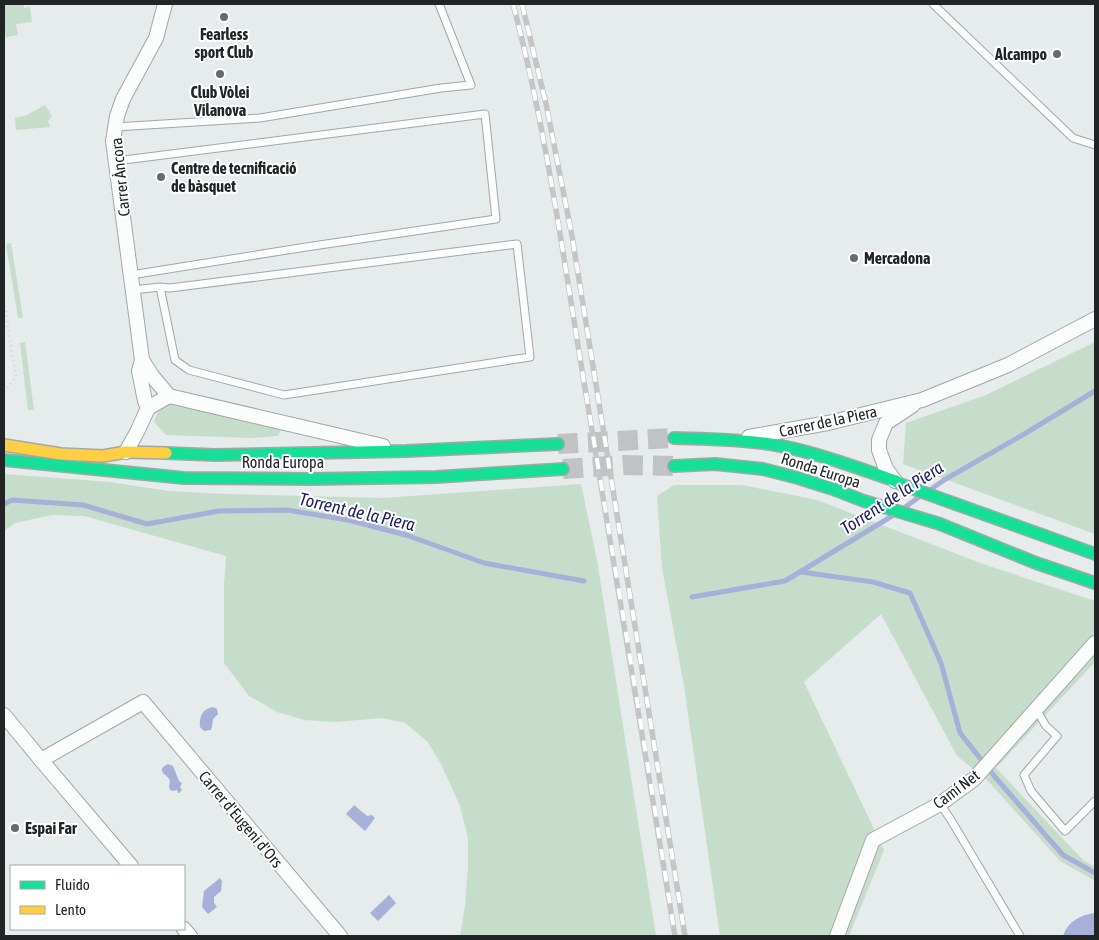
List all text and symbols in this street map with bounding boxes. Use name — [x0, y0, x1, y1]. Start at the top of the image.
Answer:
marker: Fearless sport Club — [218, 11, 230, 23]
place label: Fearless sport Club — [195, 25, 254, 61]
place label: Alcampo — [994, 45, 1047, 63]
marker: Alcampo — [1051, 48, 1063, 60]
marker: Club Vòlei Vilanova — [214, 68, 226, 80]
place label: Club Vòlei Vilanova — [191, 83, 250, 119]
street label: Carrer Àncora — [107, 137, 133, 217]
place label: Centre de tecnificació de bàsquet — [171, 159, 297, 195]
marker: Centre de tecnificació de bàsquet — [155, 171, 167, 183]
place label: Mercadona — [864, 249, 930, 267]
marker: Mercadona — [848, 252, 860, 264]
street label: Carrer de la Piera — [777, 402, 879, 440]
street label: Ronda Europa — [779, 449, 863, 492]
street label: Ronda Europa — [242, 453, 324, 472]
water label: Torrent de la Piera — [836, 456, 948, 539]
water label: Torrent de la Piera — [297, 488, 418, 535]
street label: Camí Net — [929, 766, 983, 812]
street label: Carrer d'Eugeni d'Ors — [195, 767, 287, 872]
place label: Espai Far — [25, 819, 77, 837]
marker: Espai Far — [9, 822, 21, 834]
legend — [10, 865, 185, 930]
text: Fluido — [55, 876, 90, 893]
text: Lento — [55, 901, 86, 918]

